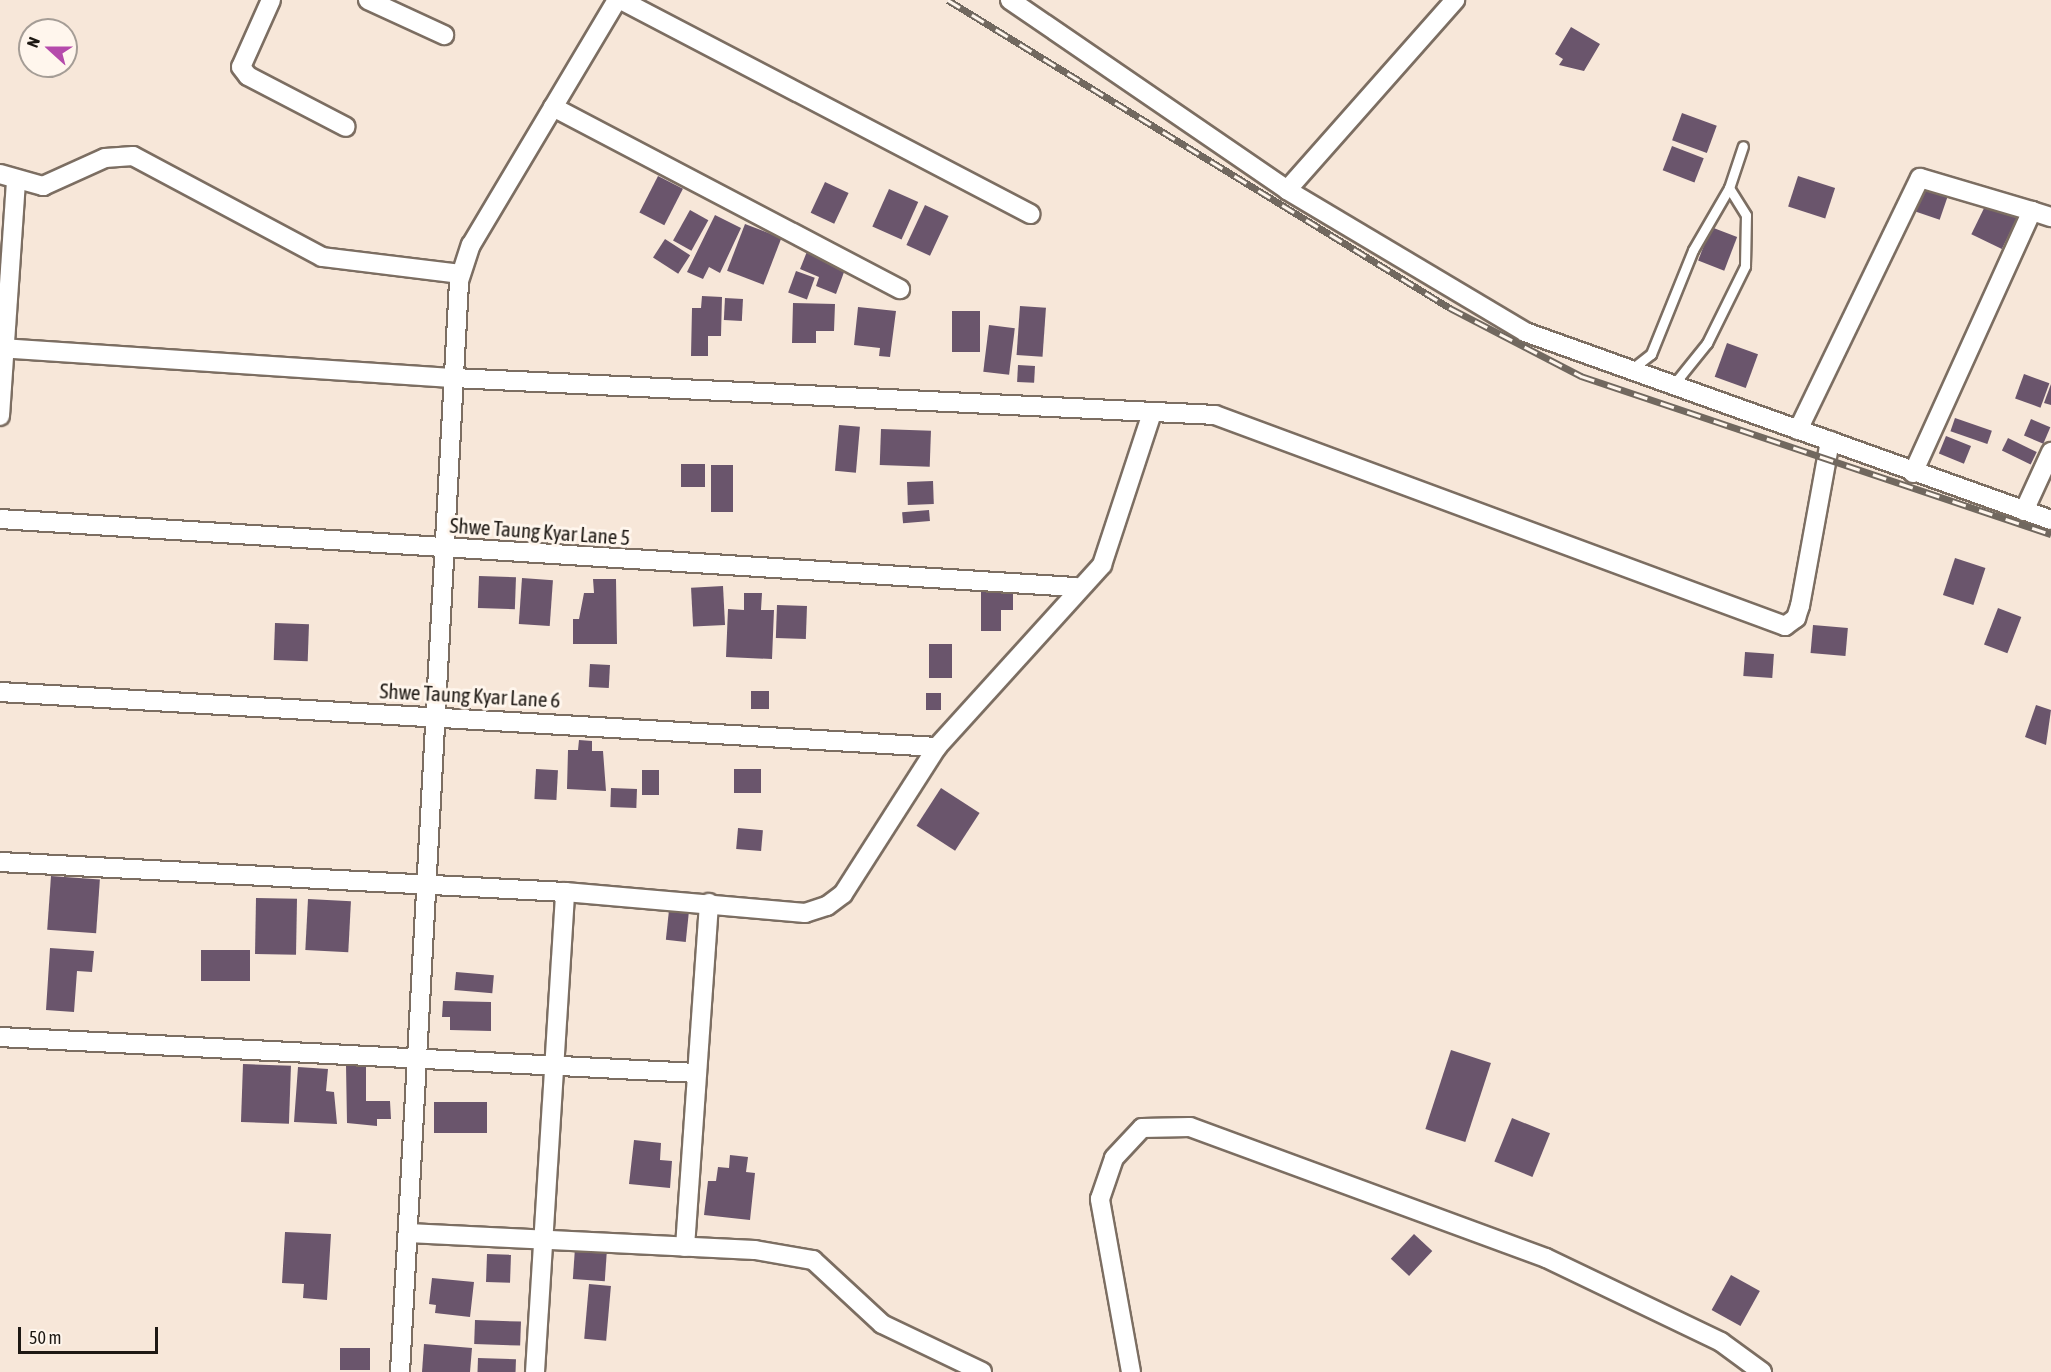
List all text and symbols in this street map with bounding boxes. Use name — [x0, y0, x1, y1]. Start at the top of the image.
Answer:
north arrow — [18, 18, 78, 78]
text: N — [23, 35, 43, 50]
street label: Shwe Taung Kyar Lane 5 — [449, 512, 631, 550]
street label: Shwe Taung Kyar Lane 6 — [379, 678, 561, 712]
scale bar — [21, 1315, 160, 1353]
text: 50 m — [29, 1327, 61, 1348]

